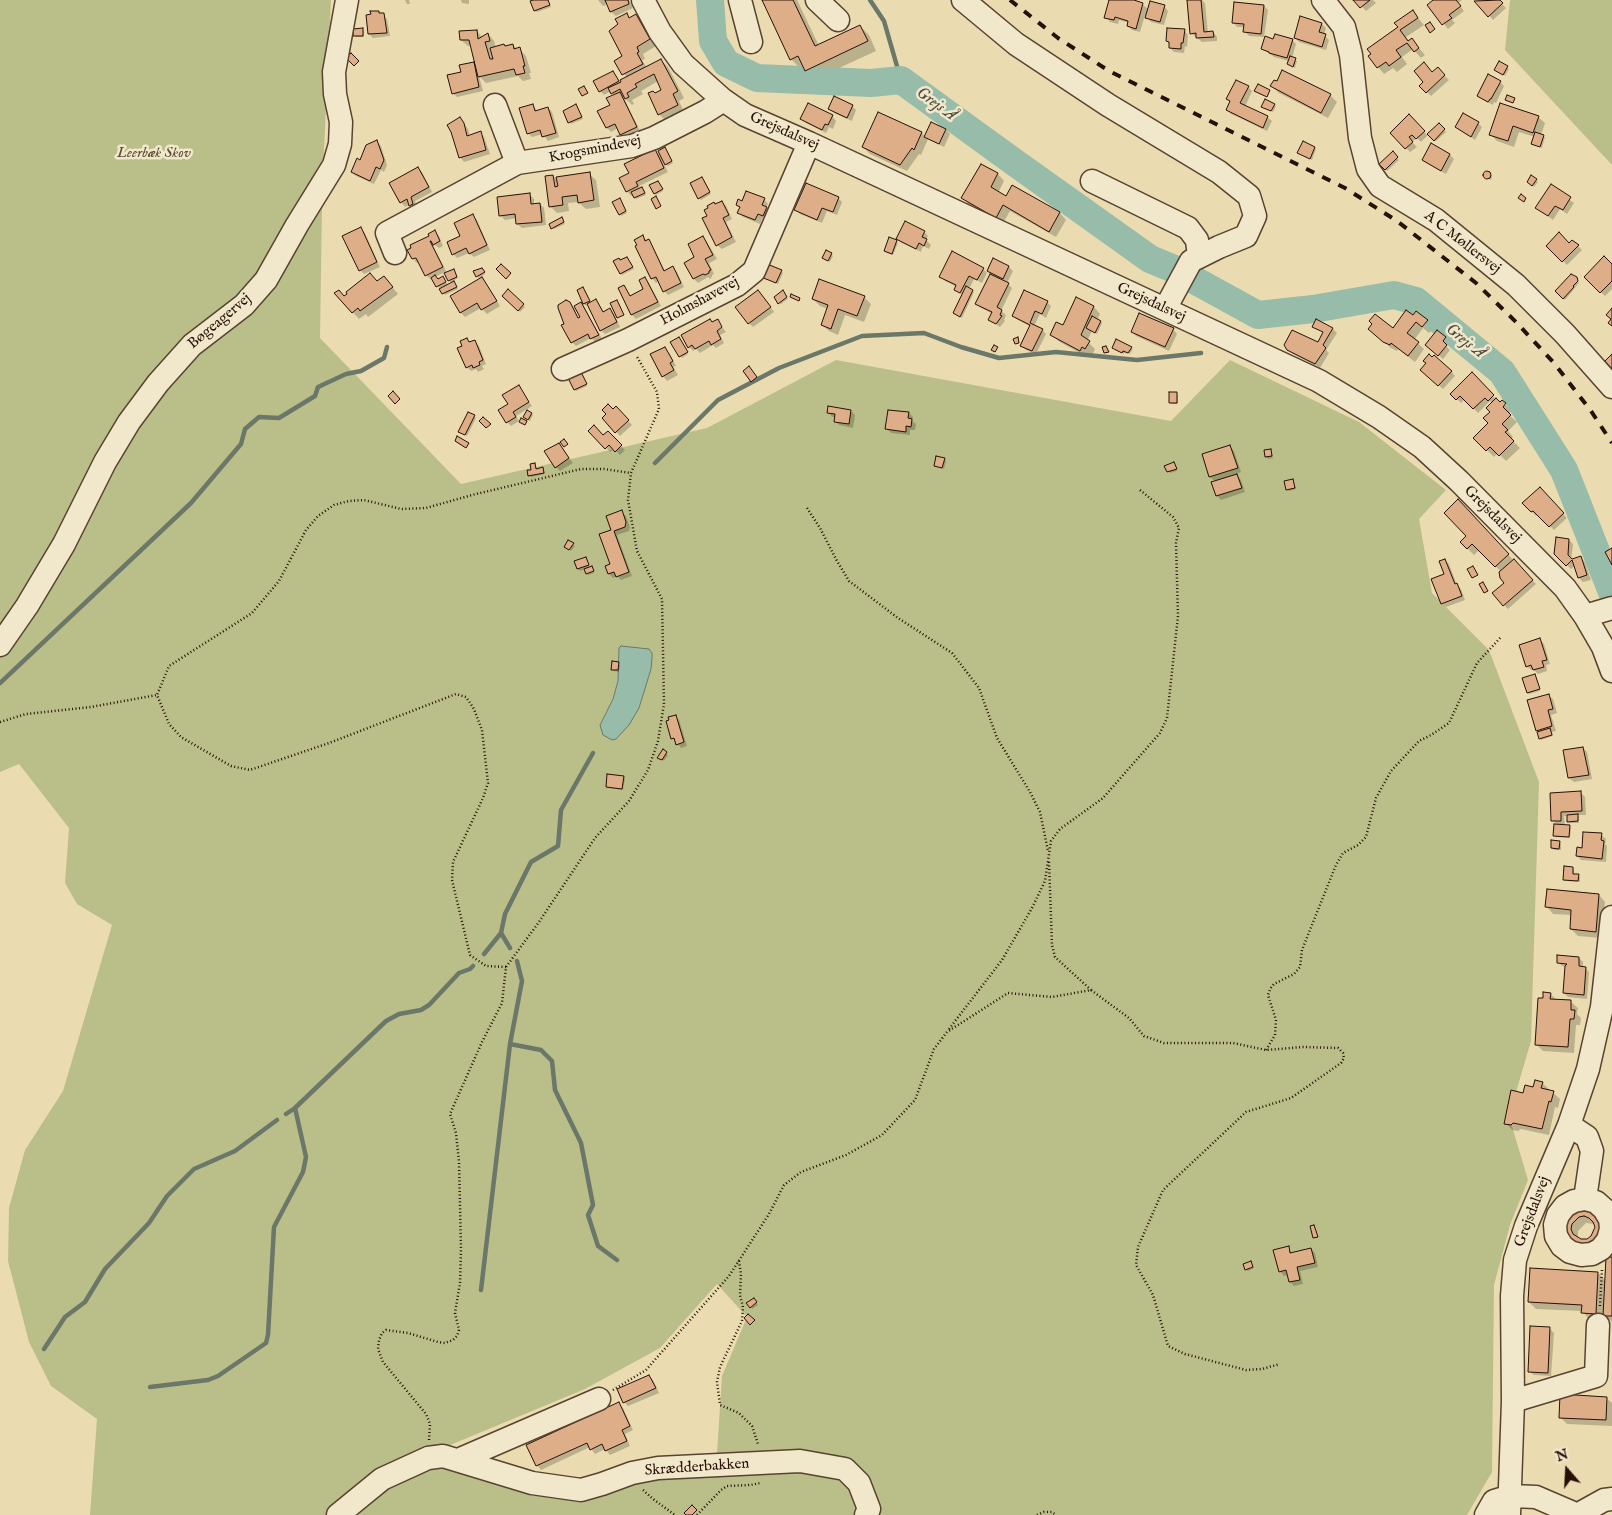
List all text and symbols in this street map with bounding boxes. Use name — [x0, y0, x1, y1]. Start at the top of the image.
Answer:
water label: Grejs Å — [912, 84, 960, 126]
street label: Grejsdalsvej — [747, 109, 821, 155]
street label: Krogsmindevej — [547, 132, 643, 168]
park label: Leerbæk Skov — [117, 145, 191, 163]
street label: A C Møllersvej — [1420, 208, 1504, 278]
street label: Holmshavevej — [658, 274, 742, 330]
street label: Grejsdalsvej — [1114, 279, 1188, 327]
street label: Bøgeagervej — [185, 290, 255, 354]
water label: Grejs Å — [1441, 320, 1489, 364]
street label: Grejsdalsvej — [1459, 482, 1525, 548]
street label: Grejsdalsvej — [1511, 1174, 1555, 1250]
north arrow — [1542, 1445, 1592, 1495]
text: N — [1553, 1445, 1571, 1466]
street label: Skrædderbakken — [644, 1455, 750, 1481]

